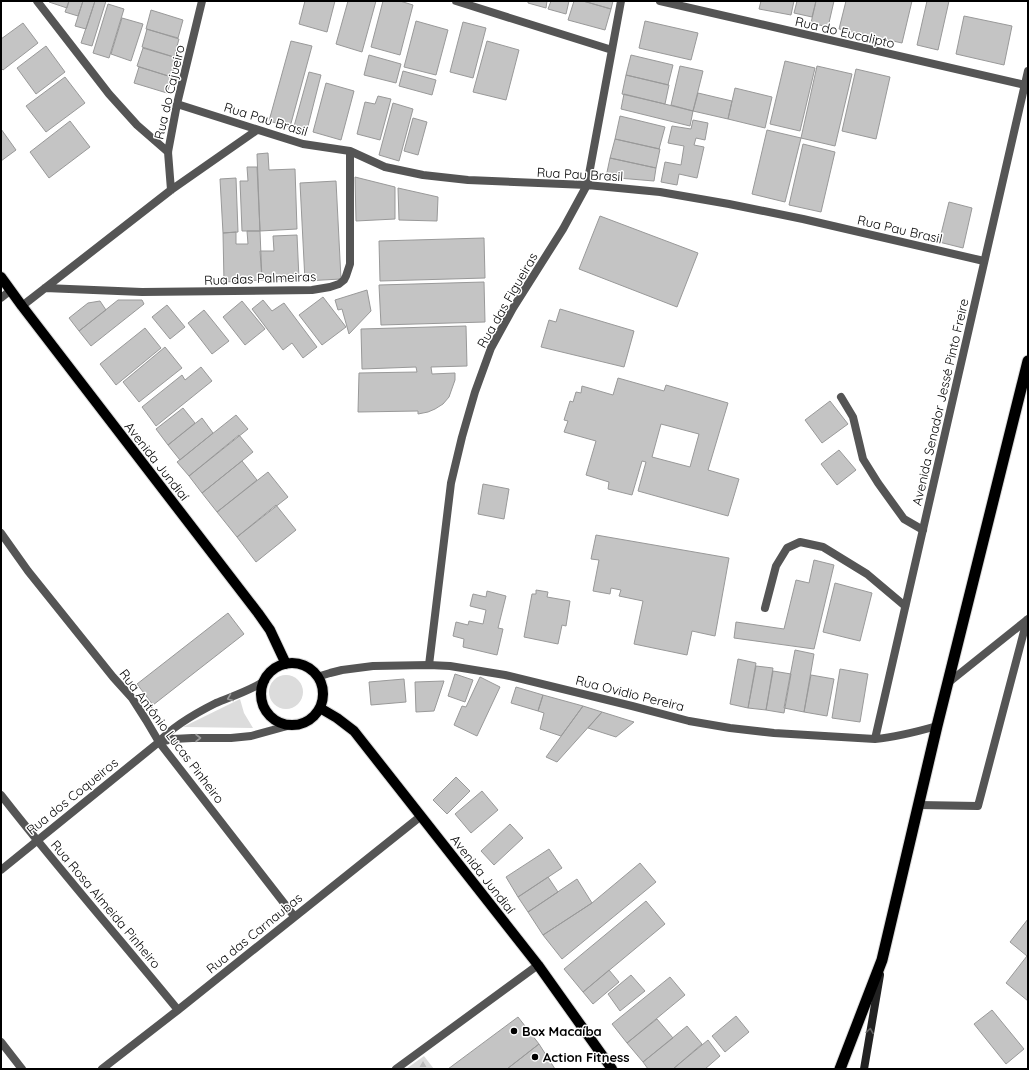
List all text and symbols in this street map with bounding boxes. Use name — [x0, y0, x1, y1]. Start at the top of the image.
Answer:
street label: Rua do Eucalipto — [794, 13, 897, 51]
street label: Rua do Cajueiro — [150, 43, 188, 141]
street label: Rua Pau Brasil — [222, 99, 310, 139]
street label: Rua Pau Brasil — [536, 164, 624, 184]
street label: Rua Pau Brasil — [856, 211, 944, 247]
street label: Rua das Figueiras — [473, 250, 541, 350]
street label: Rua das Palmeiras — [204, 268, 316, 288]
street label: Avenida Senador Jessé Pinto Freire — [908, 297, 972, 507]
street label: Avenida Jundiaí — [121, 418, 193, 504]
street label: Rua Antônio Lucas Pinheiro — [116, 666, 228, 806]
street label: Rua Ovidio Pereira — [574, 672, 686, 714]
one-way arrow — [226, 693, 234, 701]
one-way arrow — [195, 734, 201, 742]
street label: Rua dos Coqueiros — [23, 754, 121, 838]
street label: Avenida Jundiaí — [447, 831, 519, 917]
street label: Rua Rosa Almeida Pinheiro — [48, 837, 164, 971]
street label: Rua das Carnaubas — [203, 889, 305, 977]
place label: Box Macaíba — [522, 1023, 602, 1039]
marker: Box Macaíba — [509, 1026, 519, 1036]
one-way arrow — [866, 1027, 874, 1034]
place label: Action Fitness — [543, 1049, 630, 1065]
marker: Action Fitness — [530, 1052, 540, 1062]

